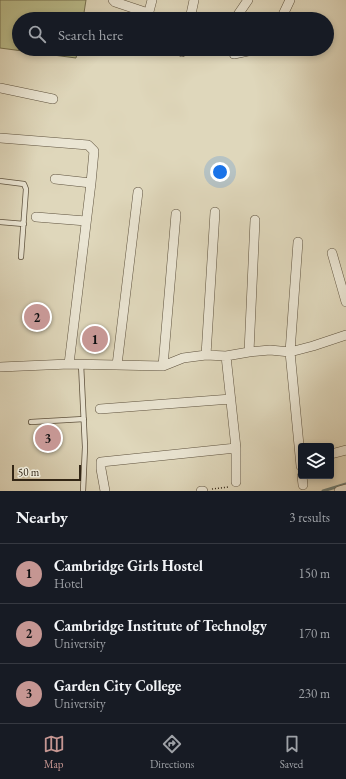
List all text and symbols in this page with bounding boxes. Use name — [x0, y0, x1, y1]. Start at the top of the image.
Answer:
search box — [12, 12, 334, 56]
icon: search — [26, 23, 48, 45]
text: Search here — [58, 25, 123, 44]
your location — [210, 162, 230, 182]
pin: 2 — [24, 302, 50, 332]
pin: 1 — [82, 324, 108, 354]
pin: 3 — [35, 423, 61, 453]
map controls — [298, 443, 334, 479]
button: layers — [298, 443, 334, 479]
scale bar — [12, 463, 81, 482]
text: 50 m — [18, 465, 39, 479]
text: Nearby — [16, 506, 68, 528]
text: 3 results — [289, 509, 330, 526]
text: Cambridge Girls Hostel — [54, 556, 203, 575]
text: 1 — [26, 565, 32, 582]
text: 150 m — [299, 565, 330, 582]
text: Hotel — [54, 575, 83, 592]
text: Cambridge Institute of Technolgy — [54, 616, 267, 635]
text: 2 — [26, 625, 32, 642]
text: 170 m — [299, 625, 330, 642]
text: University — [54, 635, 106, 652]
text: Garden City College — [54, 676, 181, 695]
text: 3 — [26, 685, 32, 702]
text: 230 m — [299, 685, 330, 702]
text: University — [54, 695, 106, 712]
tab: Map — [43, 733, 65, 771]
tab: Directions — [150, 733, 194, 771]
tab: Saved — [280, 733, 303, 771]

